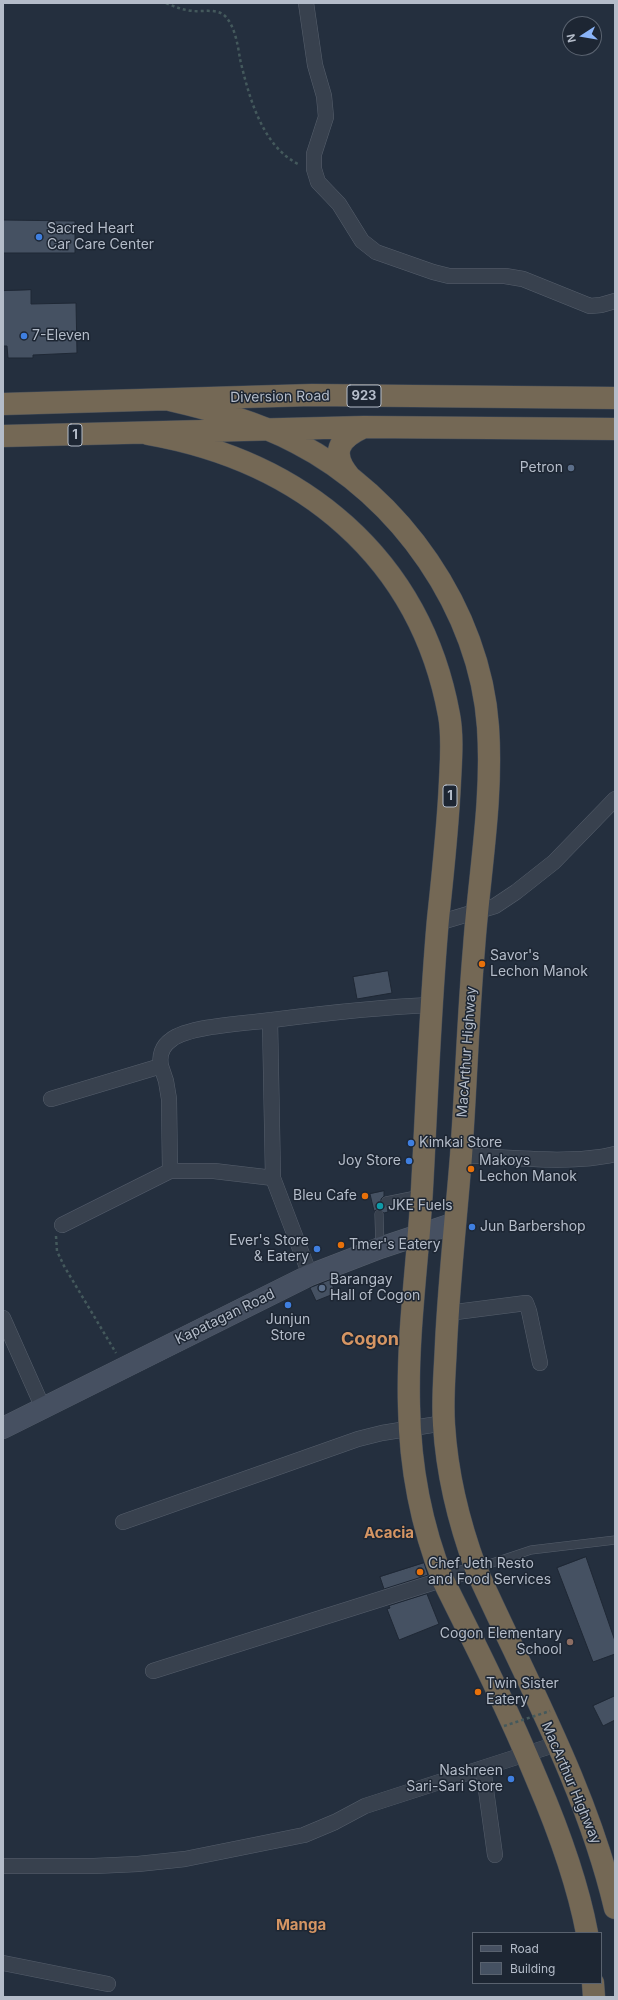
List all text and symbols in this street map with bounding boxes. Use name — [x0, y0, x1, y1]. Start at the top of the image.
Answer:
north arrow — [562, 16, 602, 56]
text: N — [564, 33, 579, 44]
place label: Sacred Heart Car Care Center — [47, 221, 154, 254]
marker: Sacred Heart Car Care Center — [34, 232, 44, 242]
place label: 7-Eleven — [32, 328, 90, 344]
marker: 7-Eleven — [19, 331, 29, 341]
road number: 923 — [347, 385, 381, 407]
street label: Diversion Road — [230, 388, 330, 406]
road number: 1 — [68, 424, 82, 446]
place label: Petron — [520, 460, 563, 476]
marker: Petron — [566, 463, 576, 473]
road number: 1 — [443, 785, 457, 807]
place label: Savor's Lechon Manok — [490, 948, 588, 980]
marker: Savor's Lechon Manok — [477, 959, 487, 969]
street label: MacArthur Highway — [454, 986, 480, 1118]
place label: Kimkai Store — [419, 1135, 502, 1151]
marker: Kimkai Store — [406, 1138, 416, 1148]
place label: Joy Store — [338, 1153, 401, 1169]
place label: Makoys Lechon Manok — [479, 1153, 577, 1186]
marker: Joy Store — [404, 1156, 414, 1166]
marker: Makoys Lechon Manok — [466, 1164, 476, 1174]
place label: Bleu Cafe — [293, 1188, 357, 1204]
marker: Bleu Cafe — [360, 1191, 370, 1201]
place label: JKE Fuels — [388, 1198, 453, 1214]
marker: JKE Fuels — [375, 1201, 385, 1211]
place label: Jun Barbershop — [480, 1219, 586, 1235]
marker: Jun Barbershop — [467, 1222, 477, 1232]
place label: Ever's Store & Eatery — [229, 1233, 309, 1266]
place label: Tmer's Eatery — [349, 1237, 441, 1253]
marker: Tmer's Eatery — [336, 1240, 346, 1250]
marker: Ever's Store & Eatery — [312, 1244, 322, 1254]
place label: Barangay Hall of Cogon — [330, 1272, 420, 1304]
marker: Barangay Hall of Cogon — [317, 1283, 327, 1293]
street label: Kapatagan Road — [172, 1286, 278, 1348]
marker: Junjun Store — [283, 1300, 293, 1310]
place label: Junjun Store — [266, 1312, 310, 1344]
district label: Cogon — [341, 1329, 399, 1351]
district label: Acacia — [364, 1524, 414, 1542]
place label: Chef Jeth Resto and Food Services — [428, 1556, 551, 1588]
marker: Chef Jeth Resto and Food Services — [415, 1567, 425, 1577]
place label: Cogon Elementary School — [440, 1626, 562, 1658]
marker: Cogon Elementary School — [565, 1637, 575, 1647]
place label: Twin Sister Eatery — [486, 1676, 559, 1708]
marker: Twin Sister Eatery — [473, 1687, 483, 1697]
street label: MacArthur Highway — [538, 1719, 604, 1847]
place label: Nashreen Sari-Sari Store — [406, 1763, 503, 1796]
marker: Nashreen Sari-Sari Store — [506, 1774, 516, 1784]
district label: Manga — [276, 1916, 326, 1934]
legend — [472, 1932, 602, 1984]
text: Road — [510, 1941, 539, 1956]
text: Building — [510, 1961, 555, 1976]

